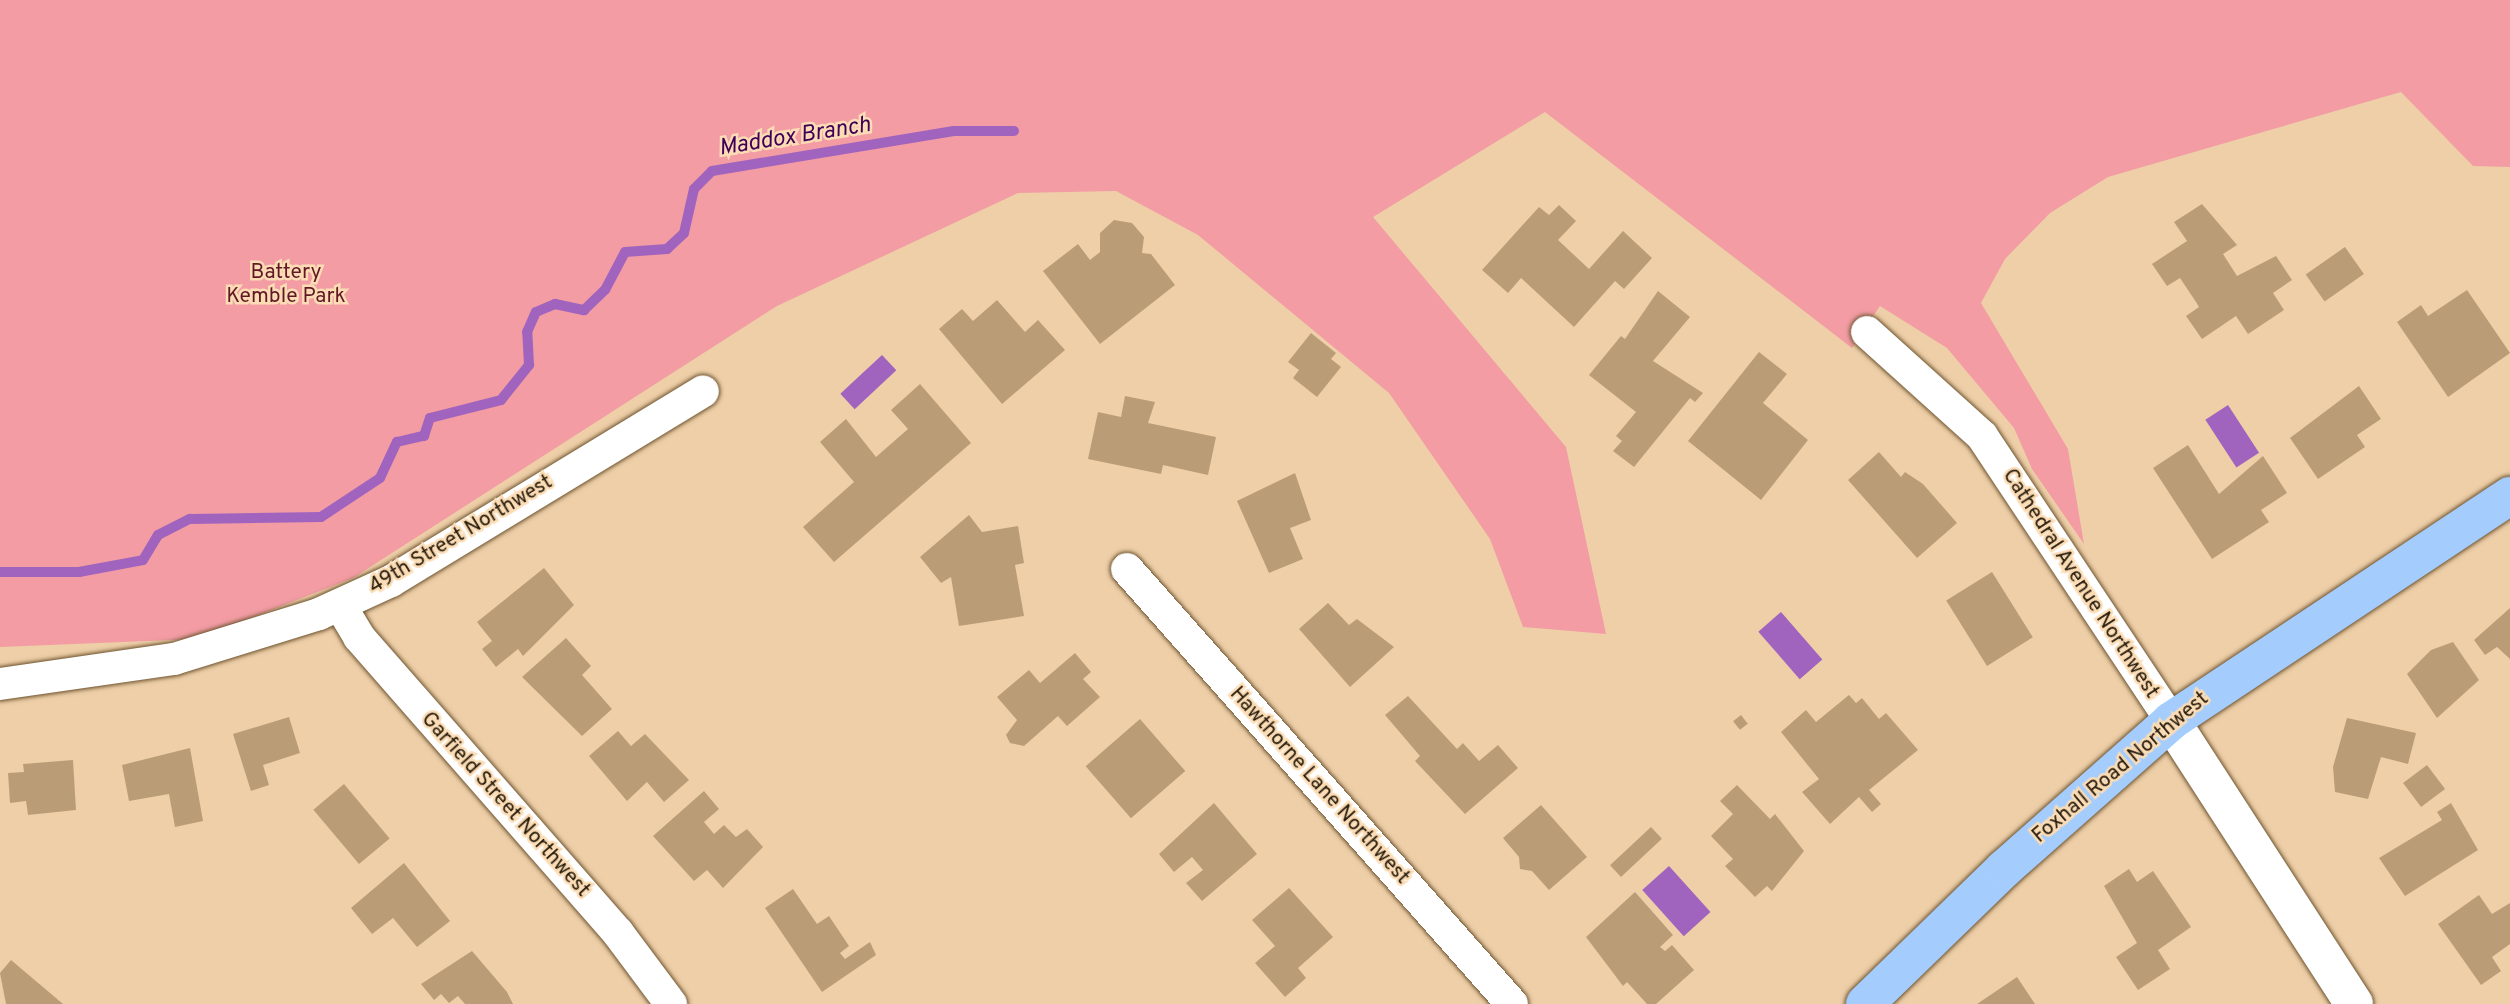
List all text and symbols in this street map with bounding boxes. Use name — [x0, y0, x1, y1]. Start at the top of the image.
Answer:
water label: Maddox Branch — [717, 112, 873, 164]
park label: Battery Kemble Park — [226, 260, 346, 310]
street label: Cathedral Avenue Northwest — [1996, 464, 2164, 704]
street label: 49th Street Northwest — [365, 470, 557, 600]
street label: Hawthorne Lane Northwest — [1224, 682, 1414, 890]
street label: Foxhall Road Northwest — [2028, 687, 2214, 849]
street label: Garfield Street Northwest — [415, 707, 595, 903]

